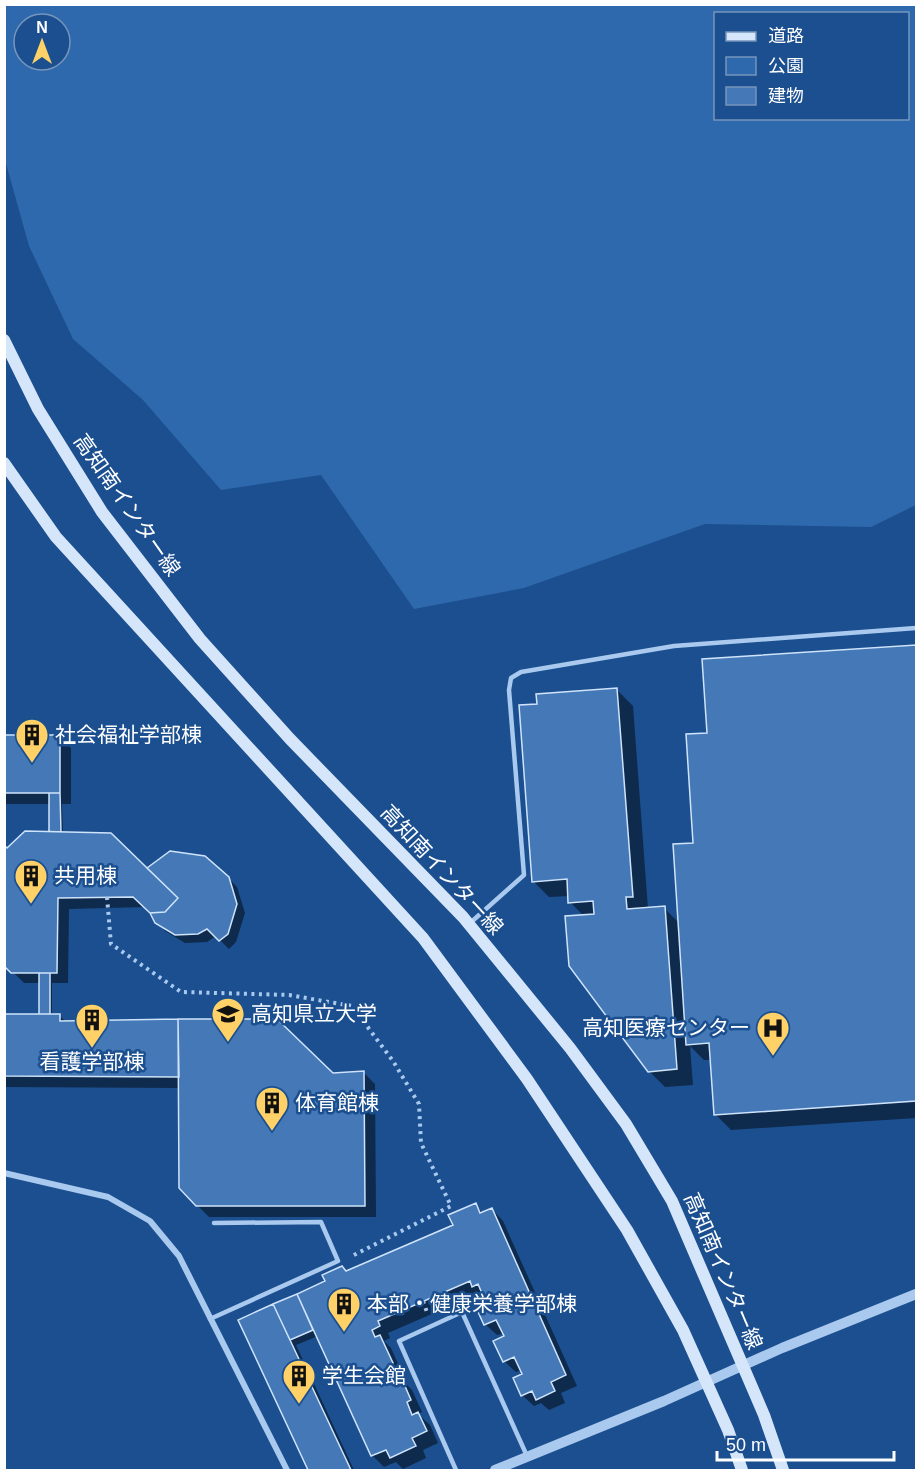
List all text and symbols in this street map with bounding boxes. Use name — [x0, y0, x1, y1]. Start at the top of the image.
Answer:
north arrow — [12, 12, 72, 72]
legend — [714, 12, 909, 120]
text: N — [36, 19, 48, 36]
text: 道路 — [768, 26, 804, 46]
text: 公園 — [768, 56, 804, 76]
text: 建物 — [768, 86, 804, 106]
street label: 高知南インター線 — [70, 429, 185, 580]
building icon: 社会福祉学部棟 — [14, 717, 50, 764]
place label: 社会福祉学部棟 — [55, 723, 202, 746]
street label: 高知南インター線 — [377, 800, 508, 939]
building icon: 共用棟 — [13, 858, 49, 905]
place label: 共用棟 — [54, 864, 117, 887]
school or university icon: 高知県立大学 — [210, 996, 246, 1043]
building icon: 看護学部棟 — [74, 1002, 110, 1049]
place label: 高知県立大学 — [251, 1002, 377, 1025]
hospital icon: 高知医療センター — [755, 1010, 791, 1057]
place label: 高知医療センター — [582, 1016, 750, 1039]
place label: 看護学部棟 — [40, 1050, 145, 1073]
building icon: 体育館棟 — [254, 1085, 290, 1132]
place label: 体育館棟 — [295, 1091, 379, 1114]
street label: 高知南インター線 — [680, 1189, 767, 1353]
building icon: 本部・健康栄養学部棟 — [326, 1286, 362, 1333]
place label: 本部・健康栄養学部棟 — [367, 1292, 577, 1315]
building icon: 学生会館 — [281, 1358, 317, 1405]
place label: 学生会館 — [322, 1364, 406, 1387]
scale bar — [717, 1424, 894, 1462]
text: 50 m — [726, 1435, 766, 1455]

